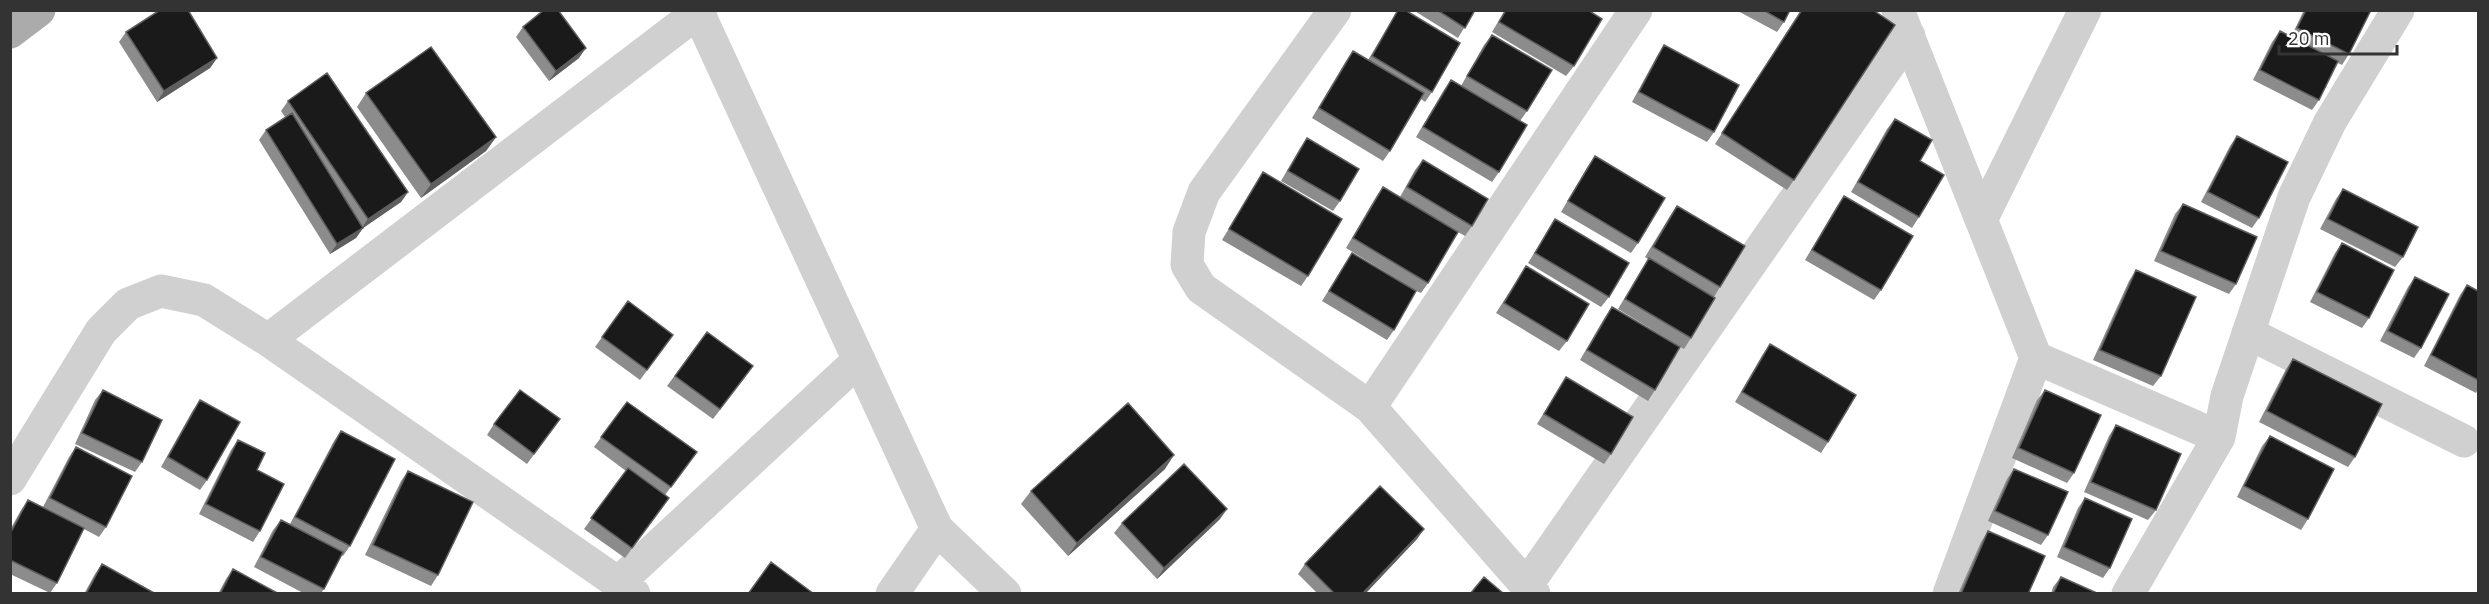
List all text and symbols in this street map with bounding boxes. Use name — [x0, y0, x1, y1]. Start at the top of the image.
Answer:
scale bar — [2279, 18, 2398, 56]
text: 20 m — [2288, 27, 2330, 50]

